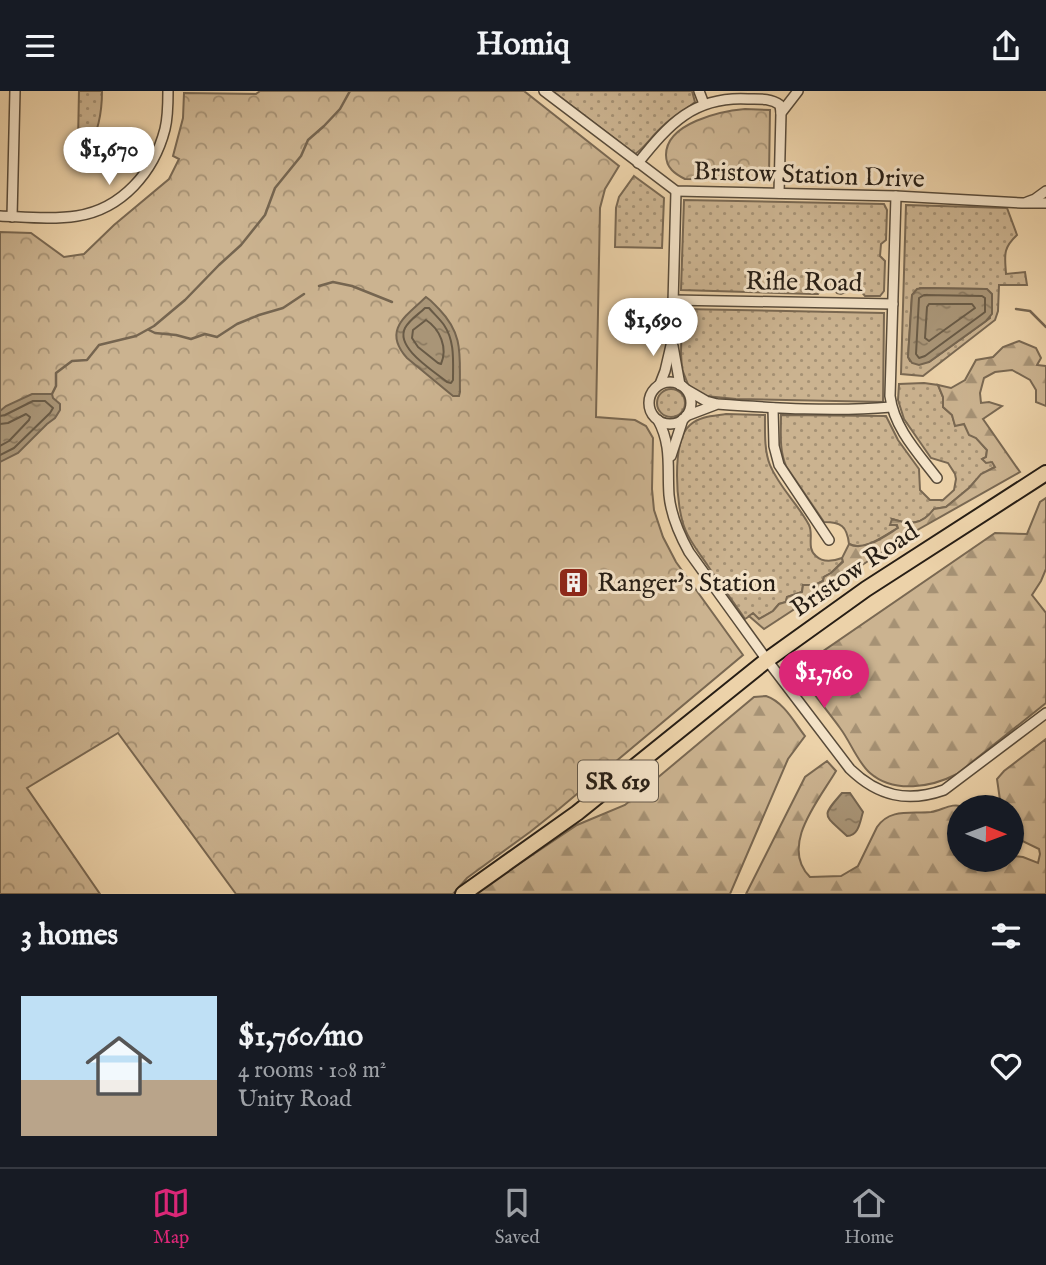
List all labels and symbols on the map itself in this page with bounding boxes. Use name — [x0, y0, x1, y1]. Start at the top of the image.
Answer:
pin: $1,670 — [52, 127, 166, 187]
street label: Bristow Station Drive — [693, 155, 925, 196]
street label: Rifle Road — [745, 265, 863, 300]
pin: $1,690 — [596, 299, 710, 358]
street label: Bristow Road — [785, 515, 925, 625]
building icon: Ranger's Station — [557, 565, 591, 599]
place label: Ranger's Station — [597, 567, 776, 600]
pin: $1,760 — [767, 651, 881, 710]
road number: SR 619 — [578, 761, 658, 801]
north arrow — [947, 795, 1024, 871]

